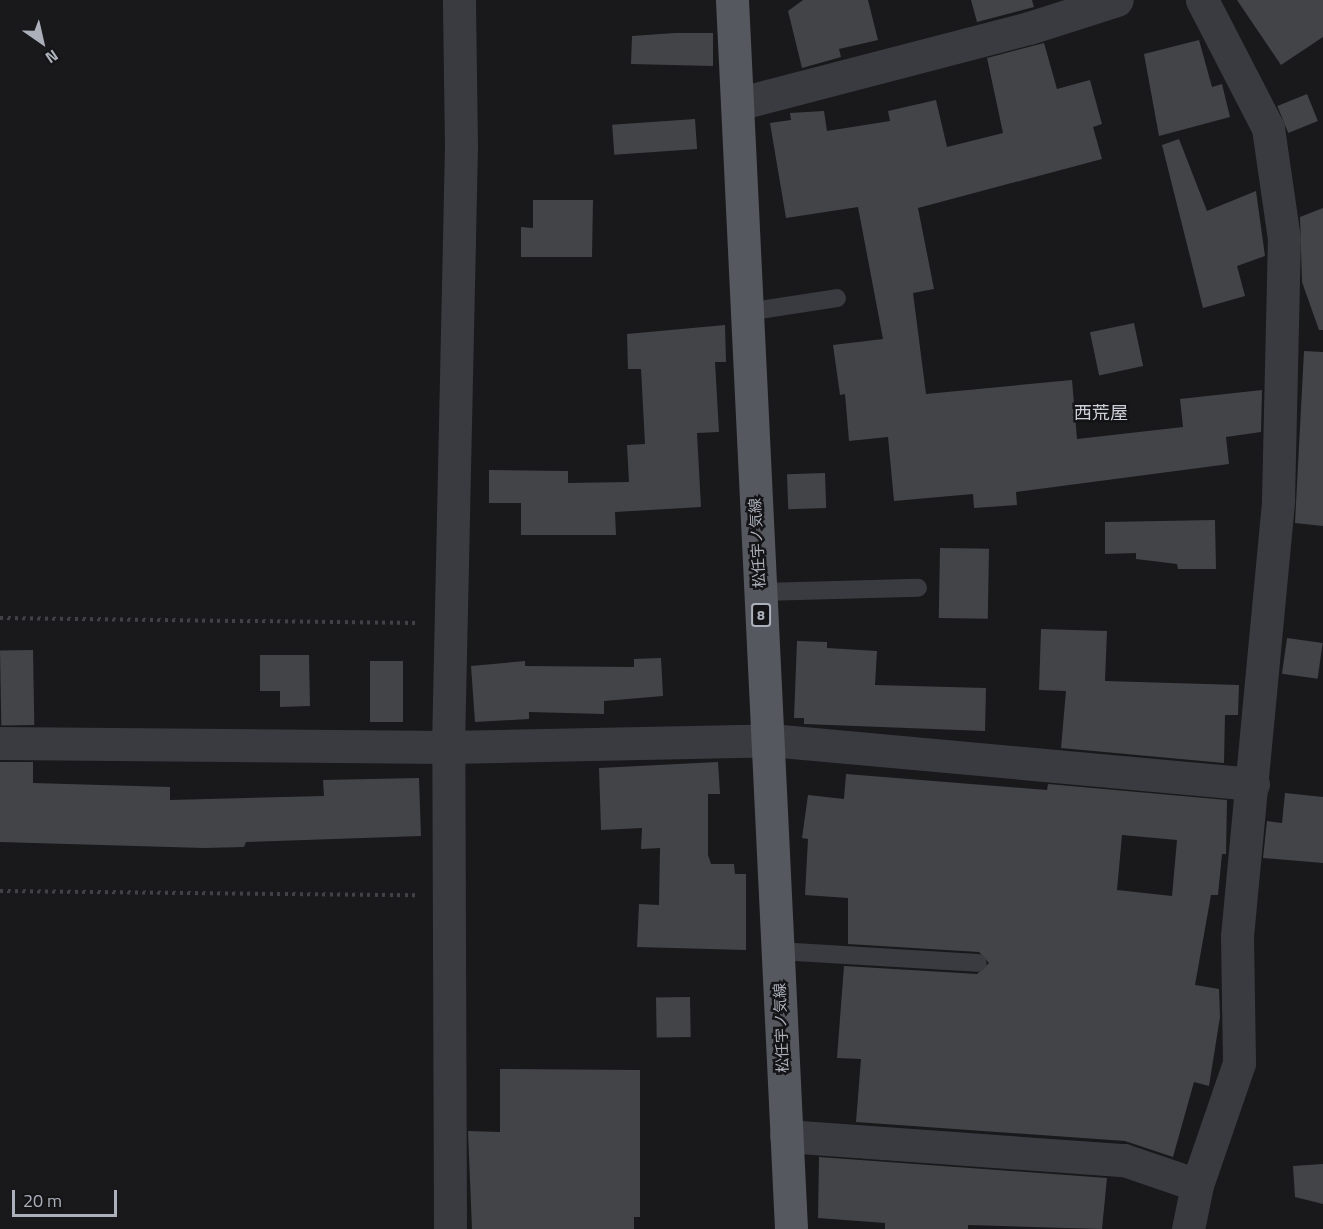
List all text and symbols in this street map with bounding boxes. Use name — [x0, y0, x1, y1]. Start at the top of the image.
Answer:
north arrow — [12, 12, 72, 72]
text: N — [41, 44, 63, 70]
district label: 西荒屋 — [1074, 402, 1128, 424]
street label: 松任宇ノ気線 — [746, 498, 768, 588]
road number: 8 — [750, 604, 771, 626]
street label: 松任宇ノ気線 — [770, 983, 792, 1073]
scale bar — [15, 1178, 120, 1216]
text: 20 m — [23, 1187, 62, 1214]

